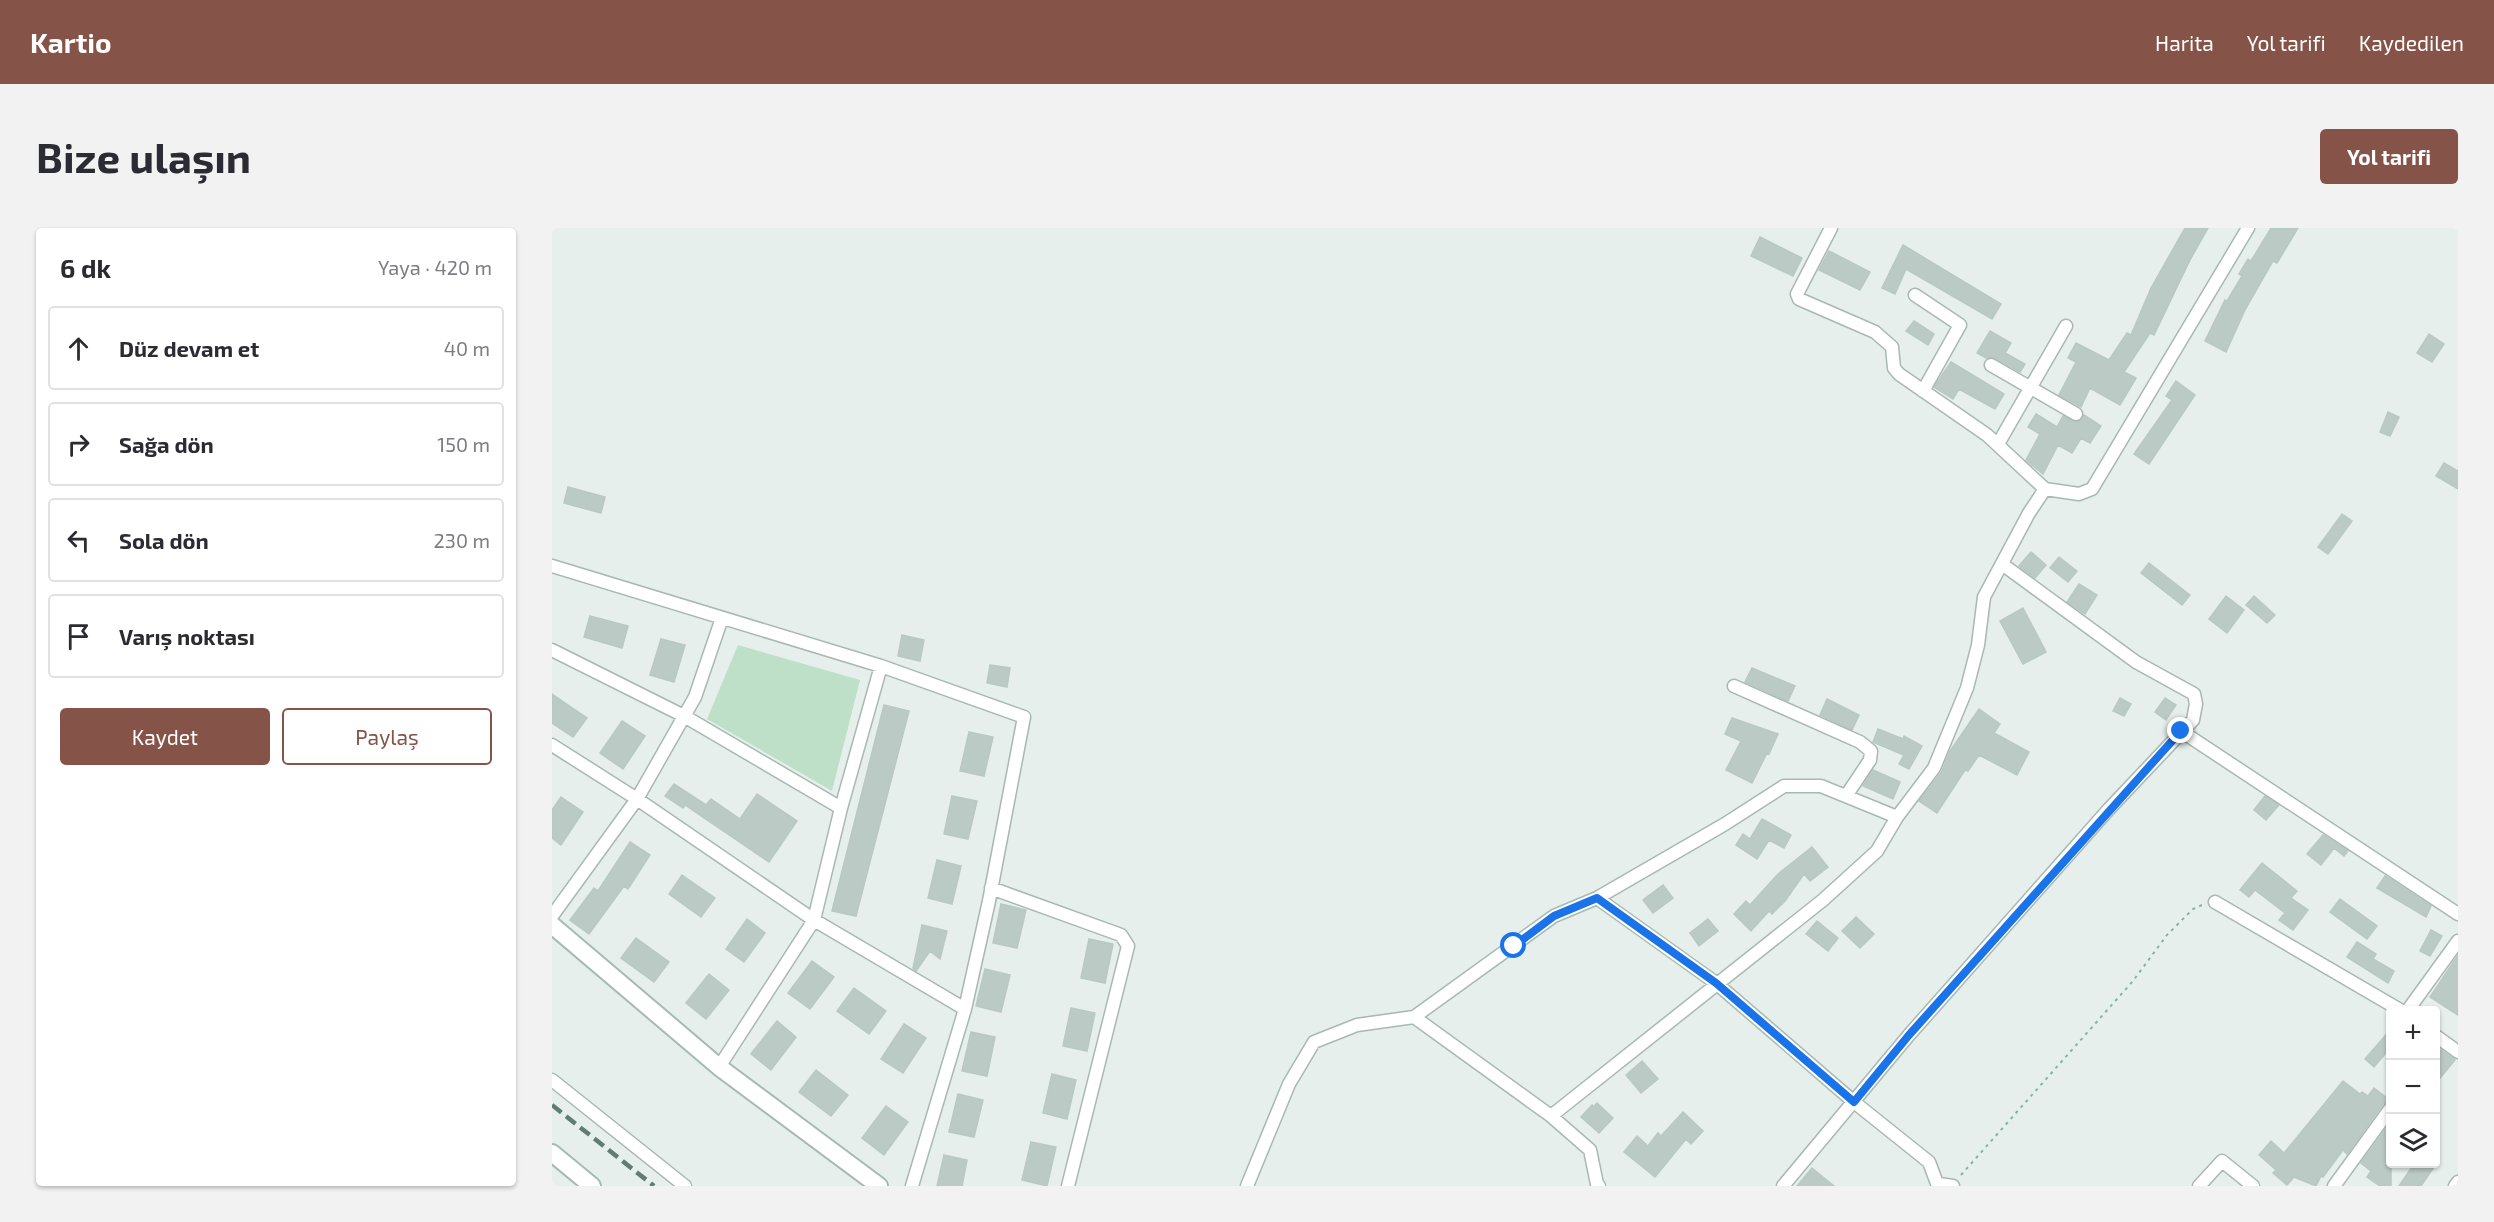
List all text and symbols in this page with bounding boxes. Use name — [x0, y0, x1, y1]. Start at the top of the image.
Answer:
text: Kartio — [30, 25, 111, 59]
text: Harita — [2155, 30, 2214, 55]
text: Yol tarifi — [2247, 30, 2326, 55]
text: Kaydedilen — [2359, 30, 2464, 55]
button: Yol tarifi — [2320, 129, 2458, 184]
text: Bize ulaşın — [36, 131, 251, 181]
text: 6 dk — [60, 252, 111, 283]
text: Yaya · 420 m — [378, 255, 492, 279]
icon: ahead — [62, 332, 95, 365]
text: Düz devam et — [119, 335, 259, 361]
text: 40 m — [444, 336, 490, 360]
icon: right — [62, 428, 95, 461]
text: Sağa dön — [119, 431, 214, 457]
text: 150 m — [437, 432, 490, 456]
icon: left — [62, 524, 95, 557]
text: Sola dön — [119, 527, 209, 553]
text: 230 m — [434, 528, 490, 552]
icon: arrive — [62, 620, 95, 653]
text: Varış noktası — [119, 623, 255, 649]
button: Kaydet — [60, 708, 270, 765]
button: Paylaş — [282, 708, 492, 765]
route end — [2167, 717, 2193, 743]
route start — [1500, 932, 1526, 958]
map controls — [2386, 1006, 2440, 1168]
button: + — [2386, 1006, 2440, 1060]
button: − — [2386, 1060, 2440, 1114]
button: layers — [2386, 1114, 2440, 1168]

